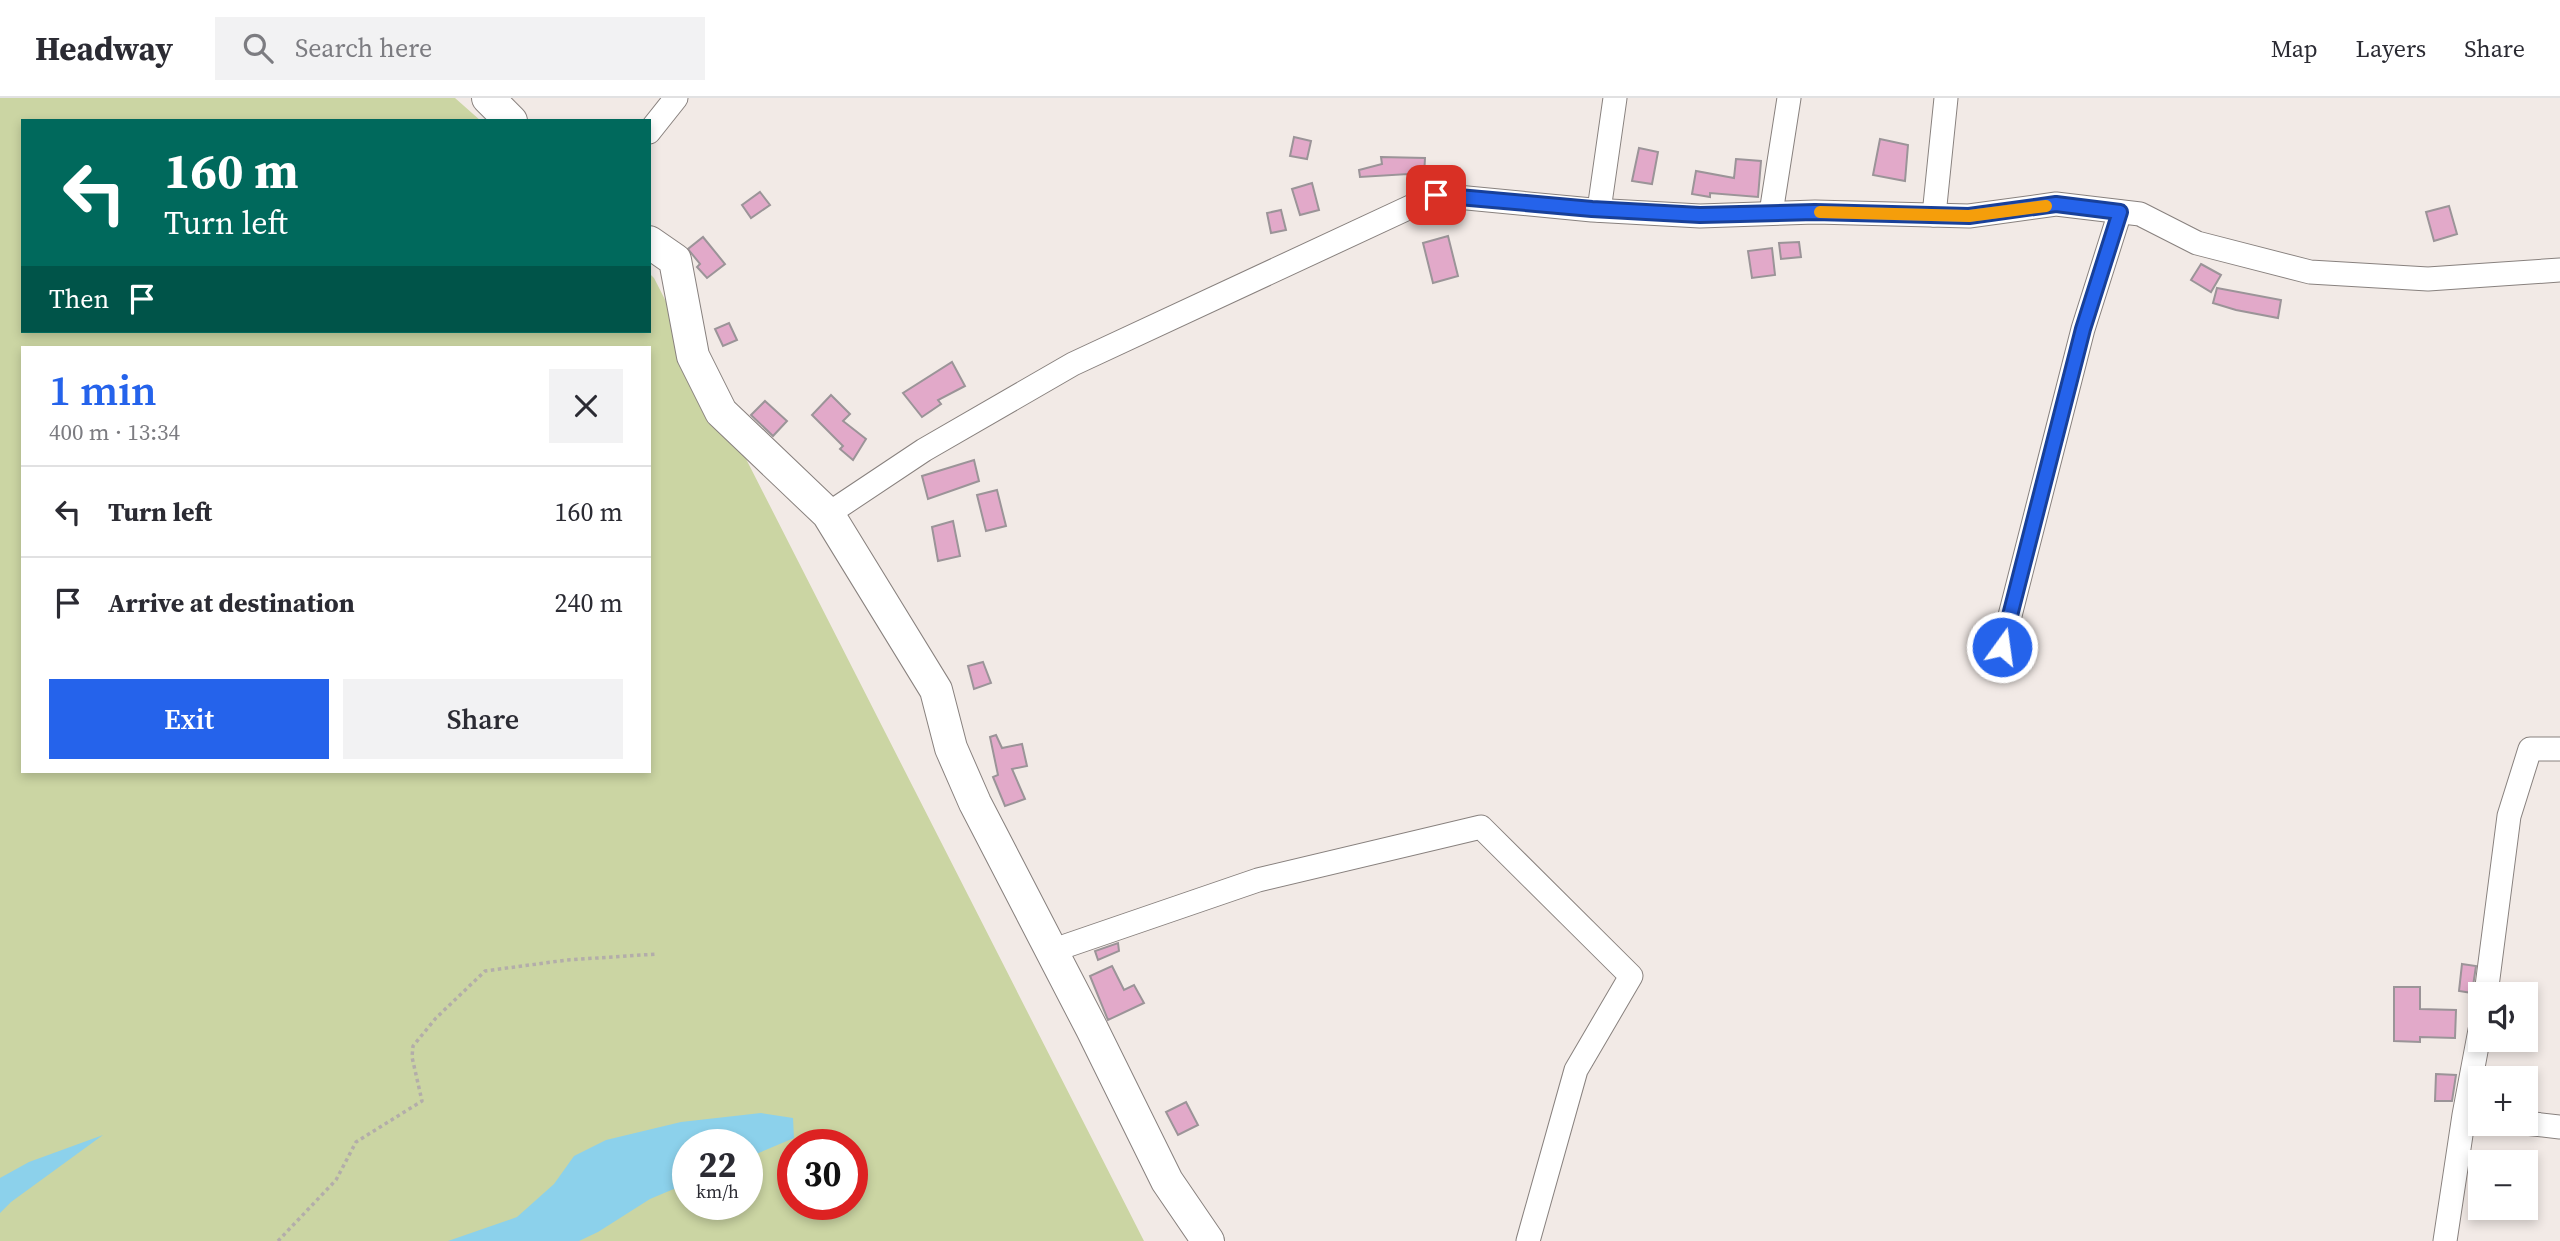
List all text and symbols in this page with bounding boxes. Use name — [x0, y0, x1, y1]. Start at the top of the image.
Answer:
search box — [215, 17, 705, 80]
text: Headway — [35, 26, 173, 71]
icon: search — [239, 29, 277, 67]
text: Search here — [295, 30, 432, 66]
text: Map — [2271, 32, 2318, 65]
text: Layers — [2356, 32, 2426, 65]
text: Share — [2464, 32, 2525, 65]
text: 160 m — [164, 137, 299, 204]
icon: left — [49, 147, 140, 238]
pin — [1406, 165, 1466, 225]
icon: arrive — [1417, 176, 1455, 214]
text: Turn left — [164, 201, 288, 245]
icon: arrive — [123, 280, 161, 318]
text: Then — [49, 281, 109, 317]
text: 1 min — [49, 361, 157, 419]
button: close — [549, 369, 623, 443]
text: 400 m · 13:34 — [49, 416, 180, 448]
icon: left — [49, 493, 87, 531]
text: Turn left — [108, 494, 212, 530]
text: 160 m — [555, 494, 623, 530]
icon: arrive — [49, 584, 87, 622]
text: Arrive at destination — [108, 585, 355, 621]
text: 240 m — [555, 585, 623, 621]
position arrow — [1965, 610, 2039, 684]
button: Exit — [49, 679, 329, 759]
button: Share — [343, 679, 623, 759]
map controls — [2468, 982, 2538, 1220]
button: sound — [2468, 982, 2538, 1052]
button: + — [2468, 1066, 2538, 1136]
speed limit sign: 30 — [777, 1129, 868, 1220]
text: 22 — [699, 1141, 736, 1189]
button: − — [2468, 1150, 2538, 1220]
text: km/h — [696, 1179, 739, 1204]

